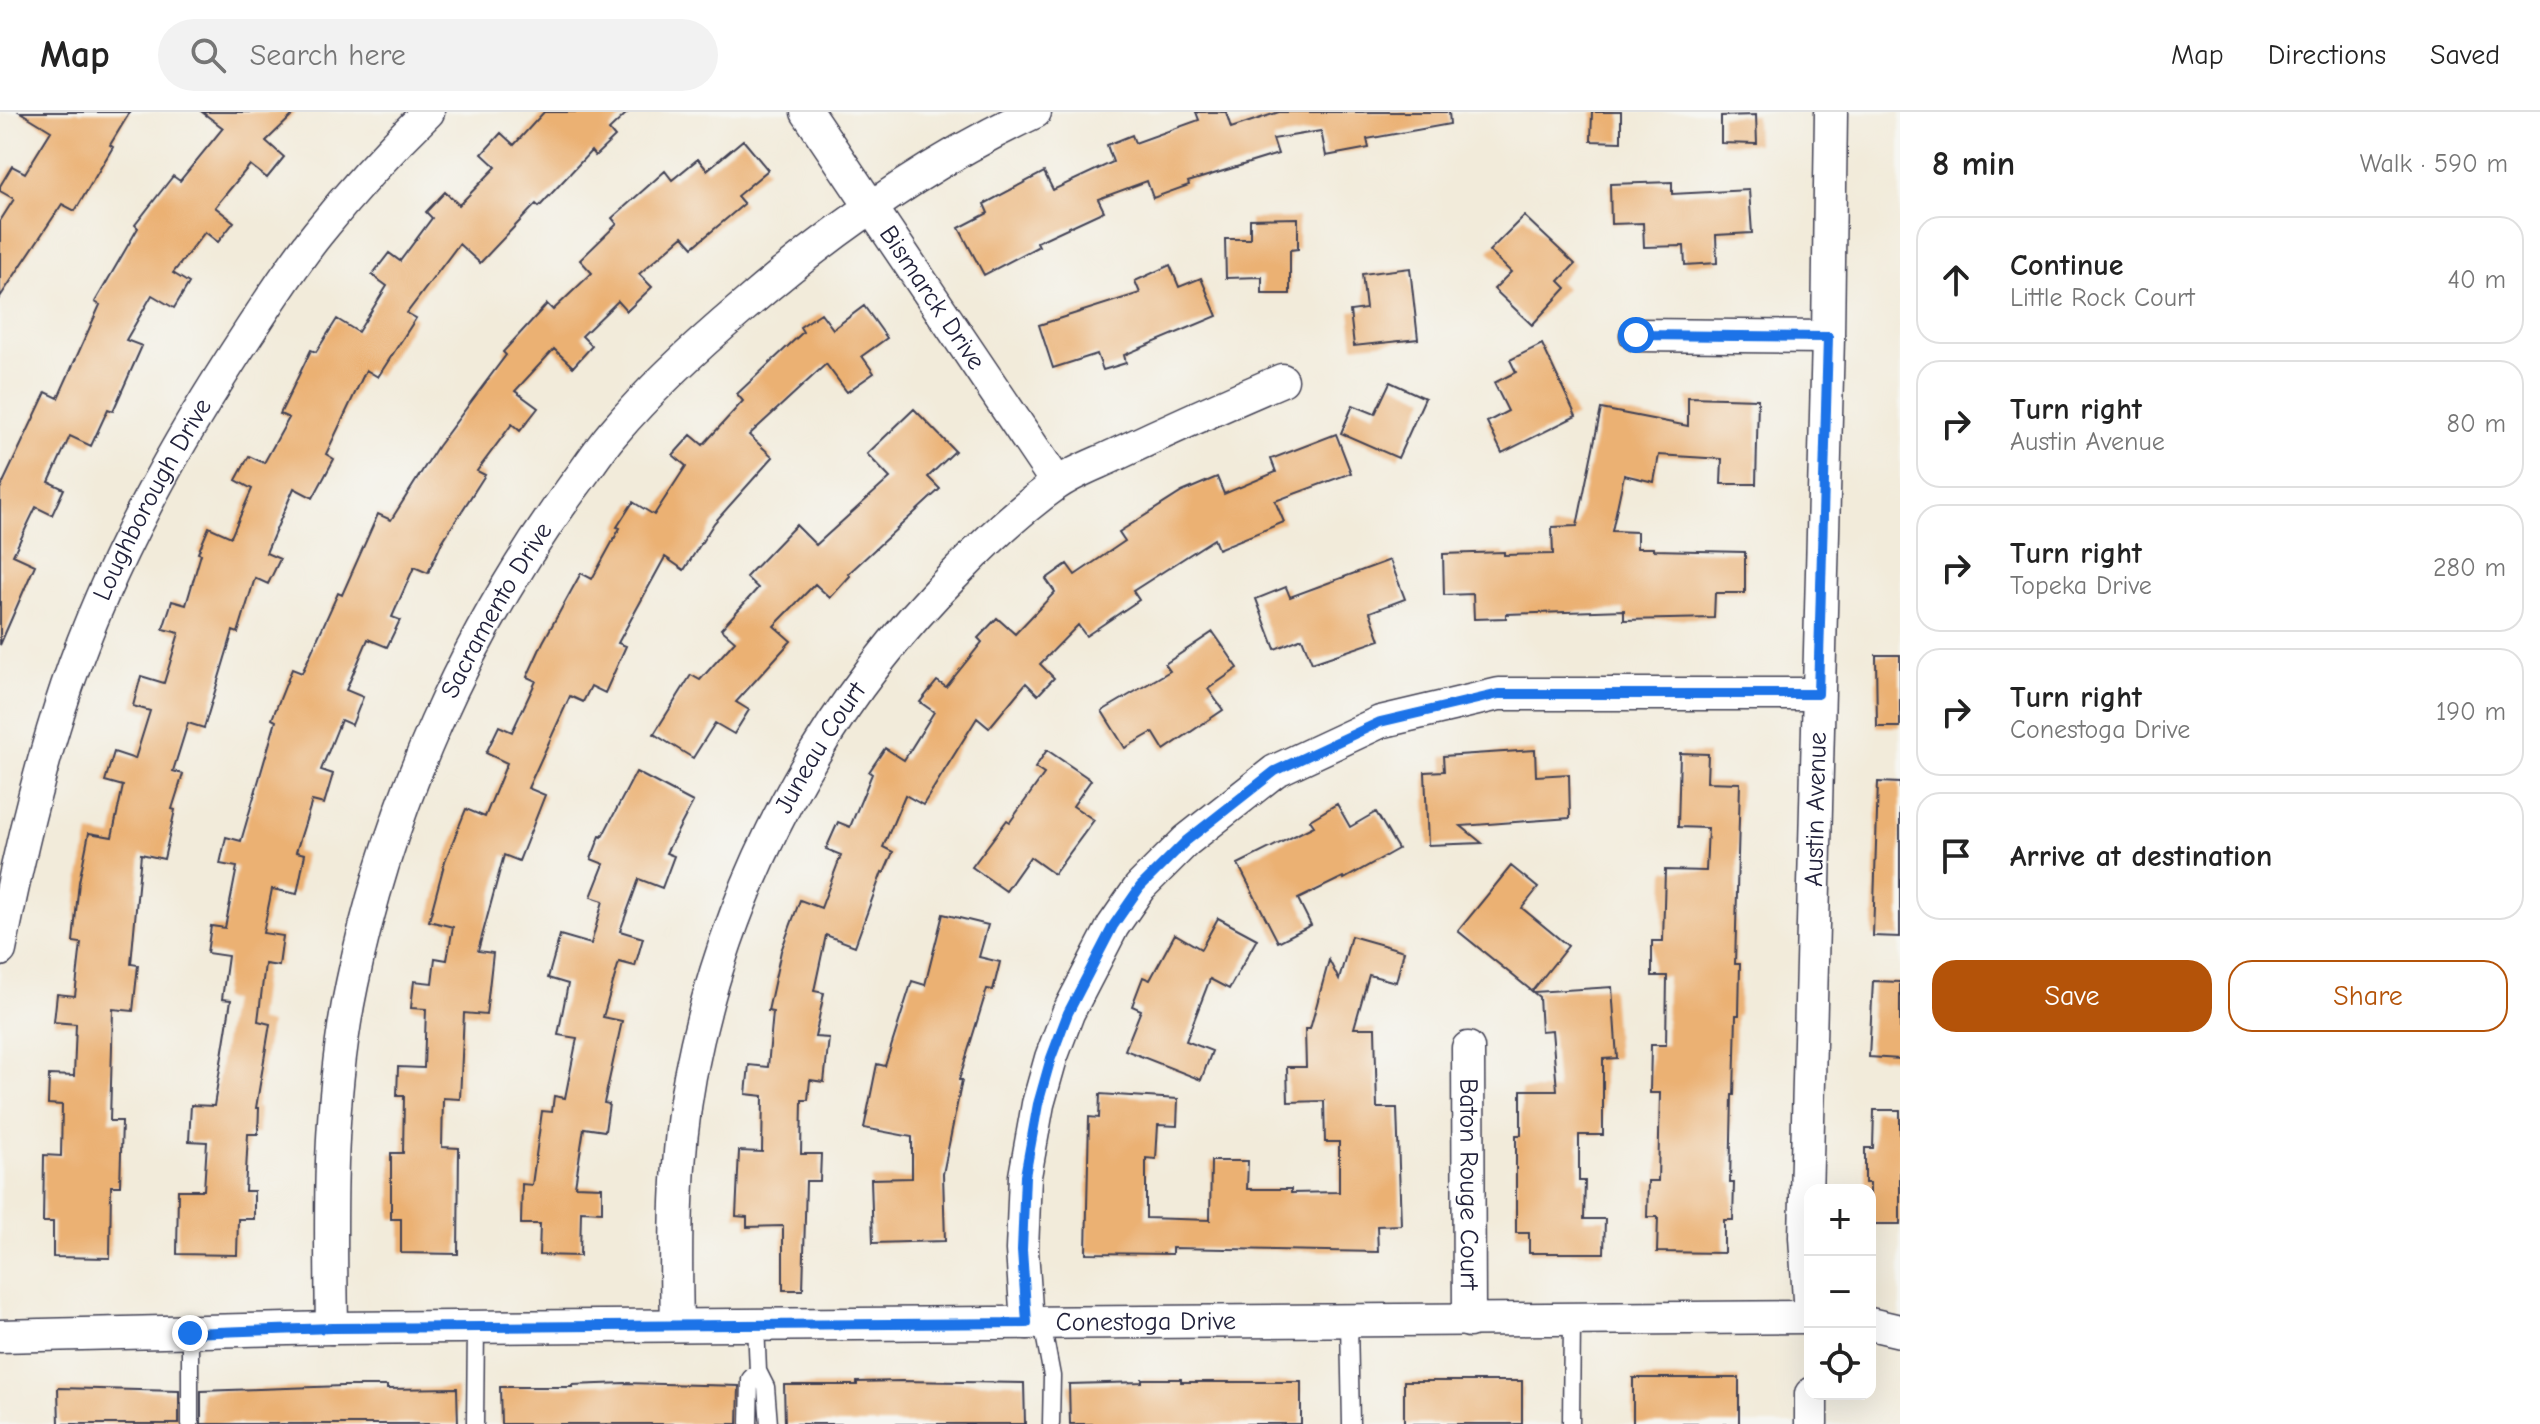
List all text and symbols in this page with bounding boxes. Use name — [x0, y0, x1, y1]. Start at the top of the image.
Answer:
search box — [158, 19, 718, 91]
text: Map — [40, 33, 110, 77]
icon: search — [186, 33, 230, 77]
text: Search here — [250, 38, 406, 73]
text: Map — [2171, 39, 2224, 71]
text: Directions — [2268, 39, 2386, 71]
text: Saved — [2430, 39, 2500, 71]
text: 8 min — [1932, 144, 2015, 184]
text: Walk · 590 m — [2360, 149, 2508, 179]
street label: Bismarck Drive — [873, 220, 991, 375]
text: Continue — [2010, 248, 2124, 283]
icon: ahead — [1934, 258, 1978, 302]
text: 40 m — [2447, 265, 2506, 295]
text: Little Rock Court — [2010, 283, 2195, 313]
route start — [1618, 317, 1654, 353]
text: Turn right — [2010, 392, 2142, 427]
street label: Loughborough Drive — [87, 393, 218, 605]
icon: right — [1934, 402, 1978, 446]
text: 80 m — [2447, 409, 2506, 439]
text: Austin Avenue — [2010, 427, 2165, 457]
street label: Sacramento Drive — [435, 517, 559, 703]
text: Turn right — [2010, 536, 2142, 571]
icon: right — [1934, 546, 1978, 590]
text: 280 m — [2433, 553, 2506, 583]
text: Topeka Drive — [2010, 571, 2152, 601]
street label: Juneau Court — [769, 675, 873, 819]
text: Turn right — [2010, 680, 2142, 715]
icon: right — [1934, 690, 1978, 734]
text: 190 m — [2436, 697, 2506, 727]
text: Conestoga Drive — [2010, 715, 2190, 745]
street label: Austin Avenue — [1799, 732, 1833, 887]
icon: arrive — [1934, 834, 1978, 878]
text: Arrive at destination — [2010, 839, 2272, 874]
button: Save — [1932, 960, 2212, 1032]
button: Share — [2228, 960, 2508, 1032]
street label: Baton Rouge Court — [1453, 1078, 1484, 1291]
map controls — [1804, 1184, 1876, 1400]
button: + — [1804, 1184, 1876, 1256]
button: − — [1804, 1256, 1876, 1328]
street label: Conestoga Drive — [1056, 1306, 1236, 1338]
route end — [172, 1315, 208, 1351]
button: locate — [1804, 1328, 1876, 1400]

